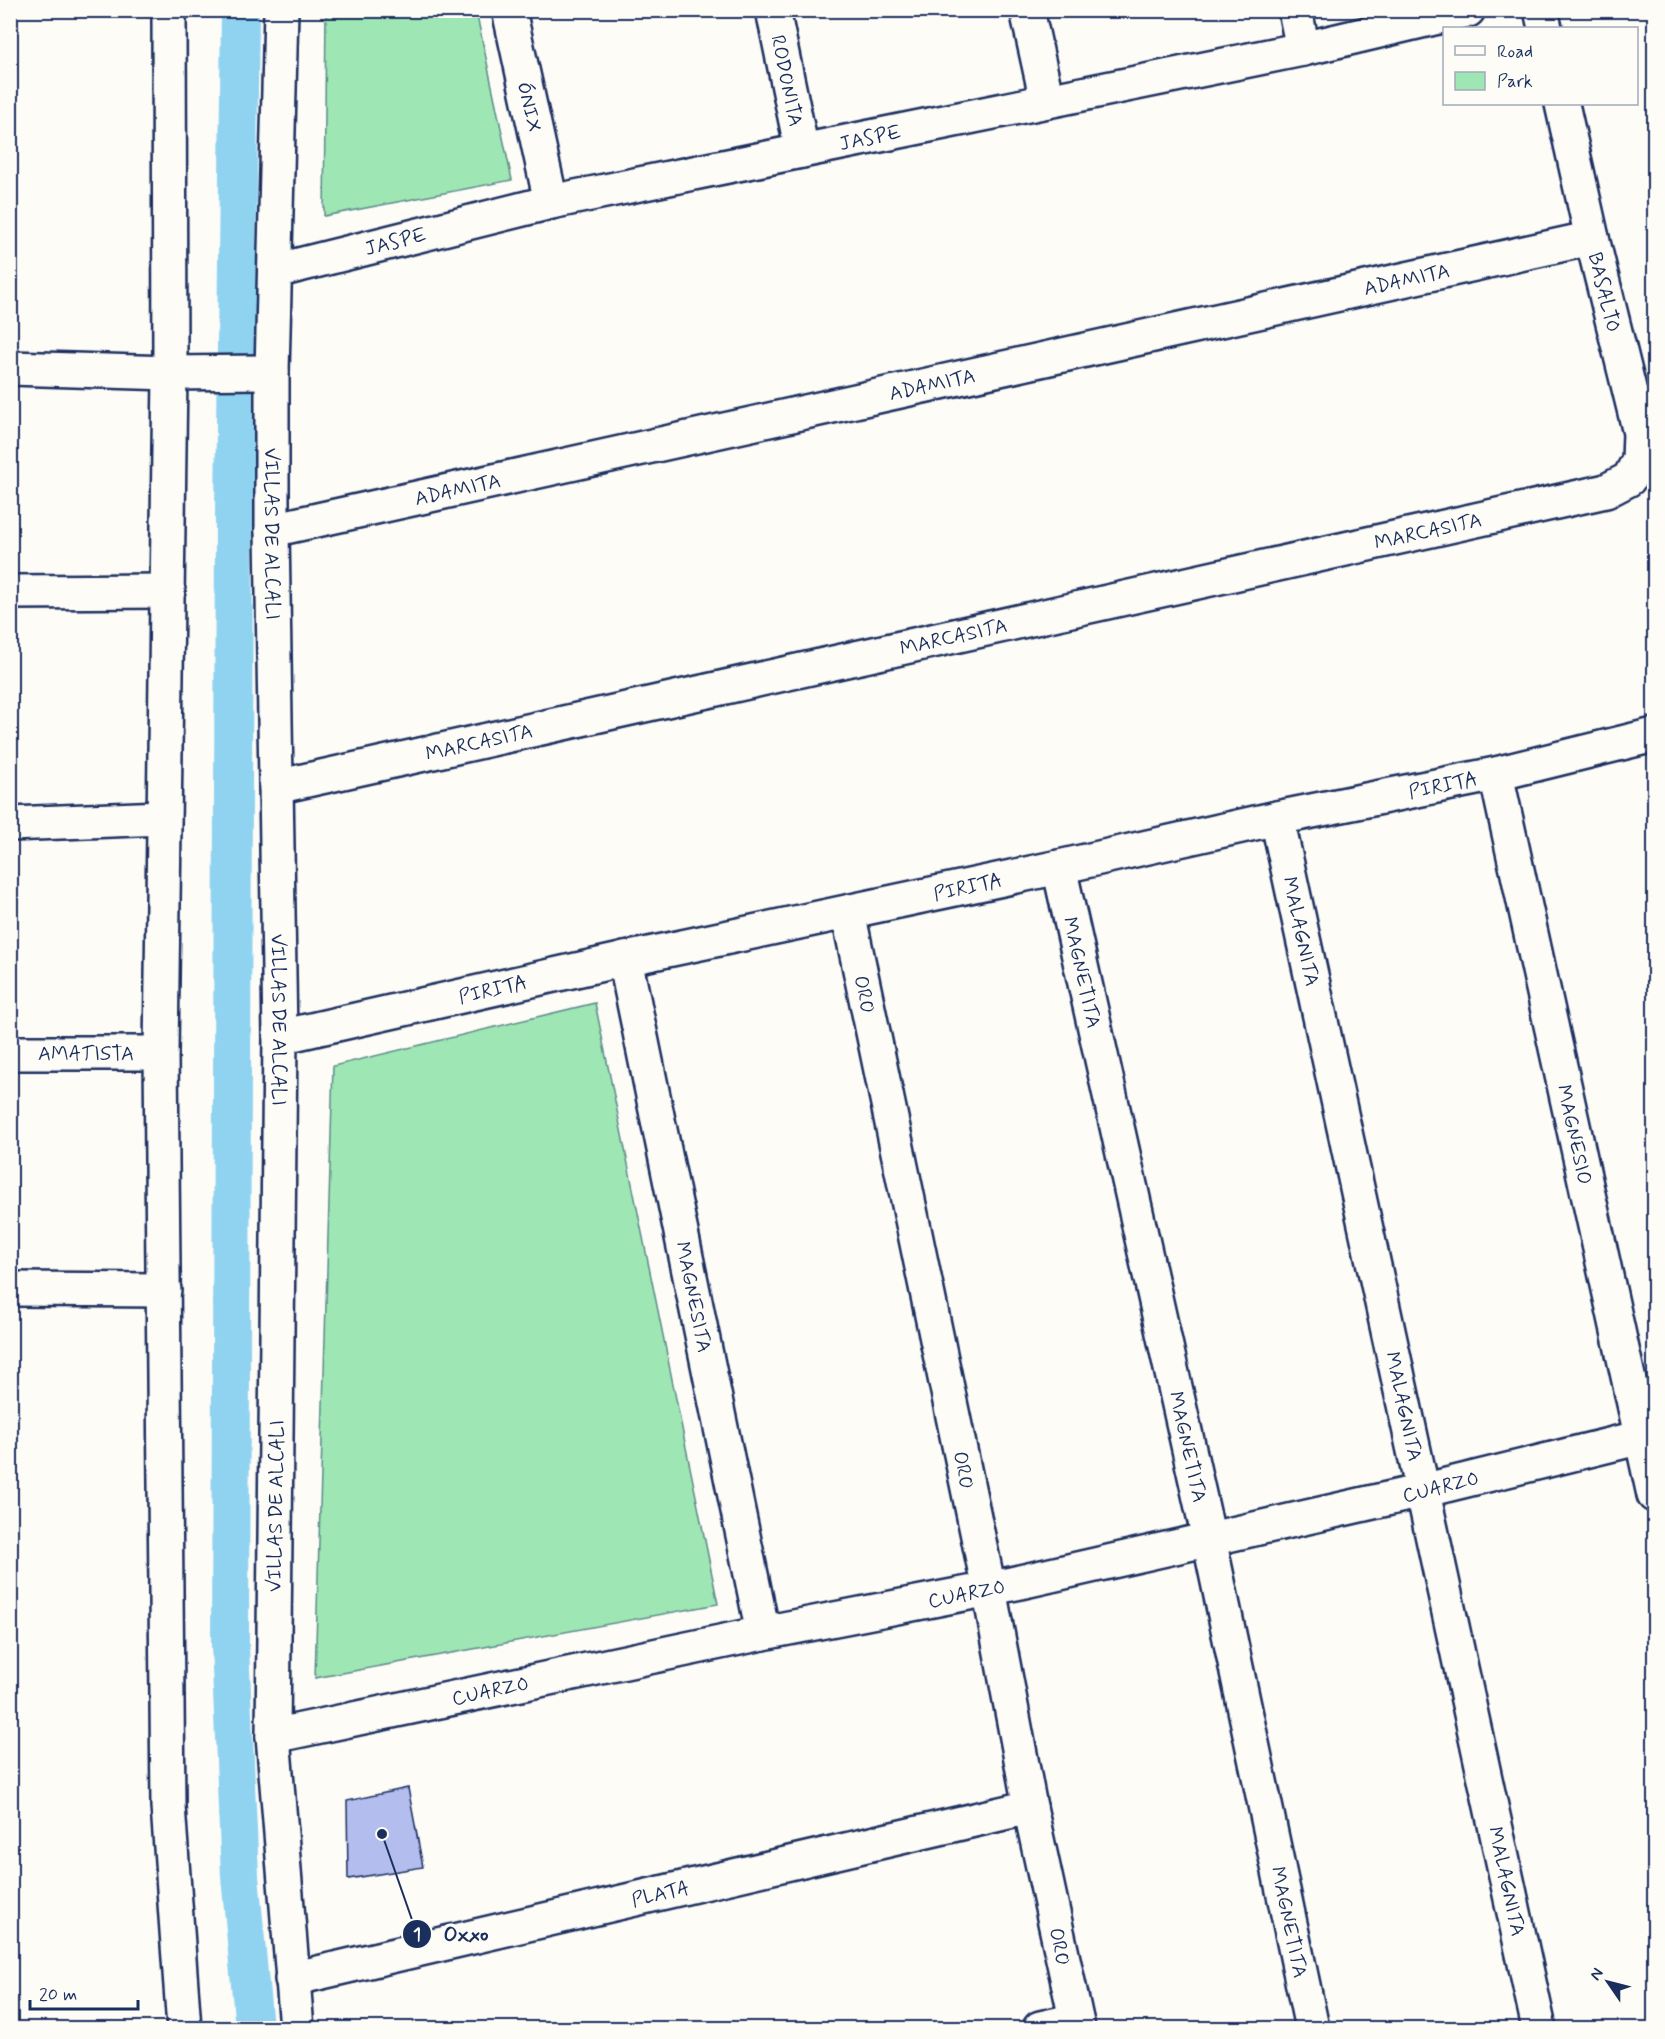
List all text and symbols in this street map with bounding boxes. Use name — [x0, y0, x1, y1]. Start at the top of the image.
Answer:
legend — [1443, 27, 1638, 105]
street label: RODONITA — [763, 33, 809, 129]
text: Road — [1497, 40, 1533, 64]
text: Park — [1497, 70, 1533, 94]
street label: ÓNIX — [510, 79, 547, 135]
street label: JASPE — [837, 119, 903, 158]
street label: JASPE — [362, 222, 429, 263]
street label: BASALTO — [1581, 250, 1626, 335]
street label: ADAMITA — [1361, 258, 1453, 303]
street label: ADAMITA — [887, 363, 978, 408]
street label: VILLAS DE ALCALI — [257, 448, 285, 620]
street label: ADAMITA — [412, 468, 504, 513]
street label: MARCASITA — [1372, 507, 1484, 557]
street label: MARCASITA — [897, 613, 1010, 663]
street label: MARCASITA — [423, 718, 536, 768]
street label: PIRITA — [1406, 766, 1480, 806]
street label: PIRITA — [931, 867, 1005, 908]
street label: MALAGNITA — [1275, 874, 1325, 989]
street label: MAGNETITA — [1056, 914, 1107, 1031]
street label: VILLAS DE ALCALI — [263, 934, 292, 1106]
street label: PIRITA — [456, 970, 530, 1011]
street label: ORO — [847, 973, 881, 1016]
street label: AMATISTA — [38, 1041, 134, 1068]
street label: MAGNESIO — [1549, 1082, 1598, 1187]
street label: MAGNESITA — [668, 1239, 717, 1355]
street label: MALAGNITA — [1378, 1349, 1428, 1464]
street label: MAGNETITA — [1161, 1389, 1212, 1505]
street label: VILLAS DE ALCALI — [261, 1420, 292, 1592]
street label: ORO — [946, 1449, 980, 1492]
street label: CUARZO — [1400, 1466, 1482, 1510]
street label: CUARZO — [926, 1574, 1008, 1616]
street label: CUARZO — [450, 1671, 531, 1713]
street label: MALAGNITA — [1481, 1824, 1531, 1939]
street label: MAGNETITA — [1263, 1864, 1313, 1981]
street label: PLATA — [629, 1875, 692, 1914]
callout: Oxxo — [402, 1914, 501, 1953]
text: Oxxo — [444, 1921, 489, 1949]
text: 1 — [413, 1923, 421, 1947]
street label: ORO — [1042, 1925, 1076, 1968]
north arrow — [1578, 1952, 1638, 2012]
text: N — [1585, 1964, 1609, 1985]
scale bar — [30, 1973, 138, 2011]
text: 20 m — [39, 1983, 77, 2007]

